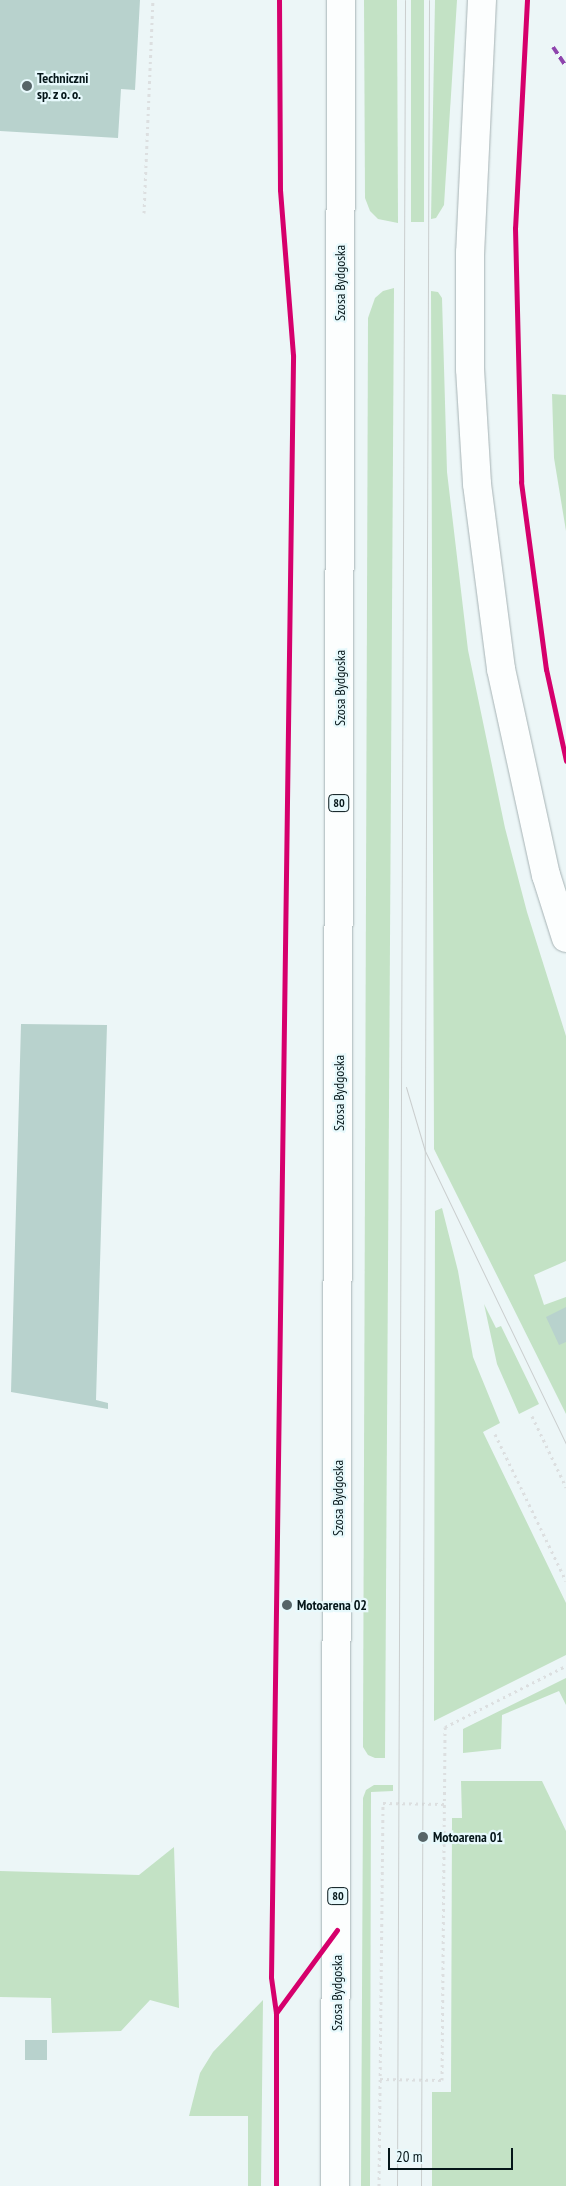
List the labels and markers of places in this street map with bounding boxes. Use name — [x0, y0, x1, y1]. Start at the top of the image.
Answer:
place label: Techniczni sp. z o. o. — [37, 70, 88, 102]
marker: Techniczni sp. z o. o. — [21, 80, 33, 92]
place label: Motoarena 02 — [297, 1597, 367, 1613]
marker: Motoarena 02 — [281, 1599, 293, 1611]
place label: Motoarena 01 — [433, 1829, 503, 1845]
marker: Motoarena 01 — [417, 1831, 429, 1843]

